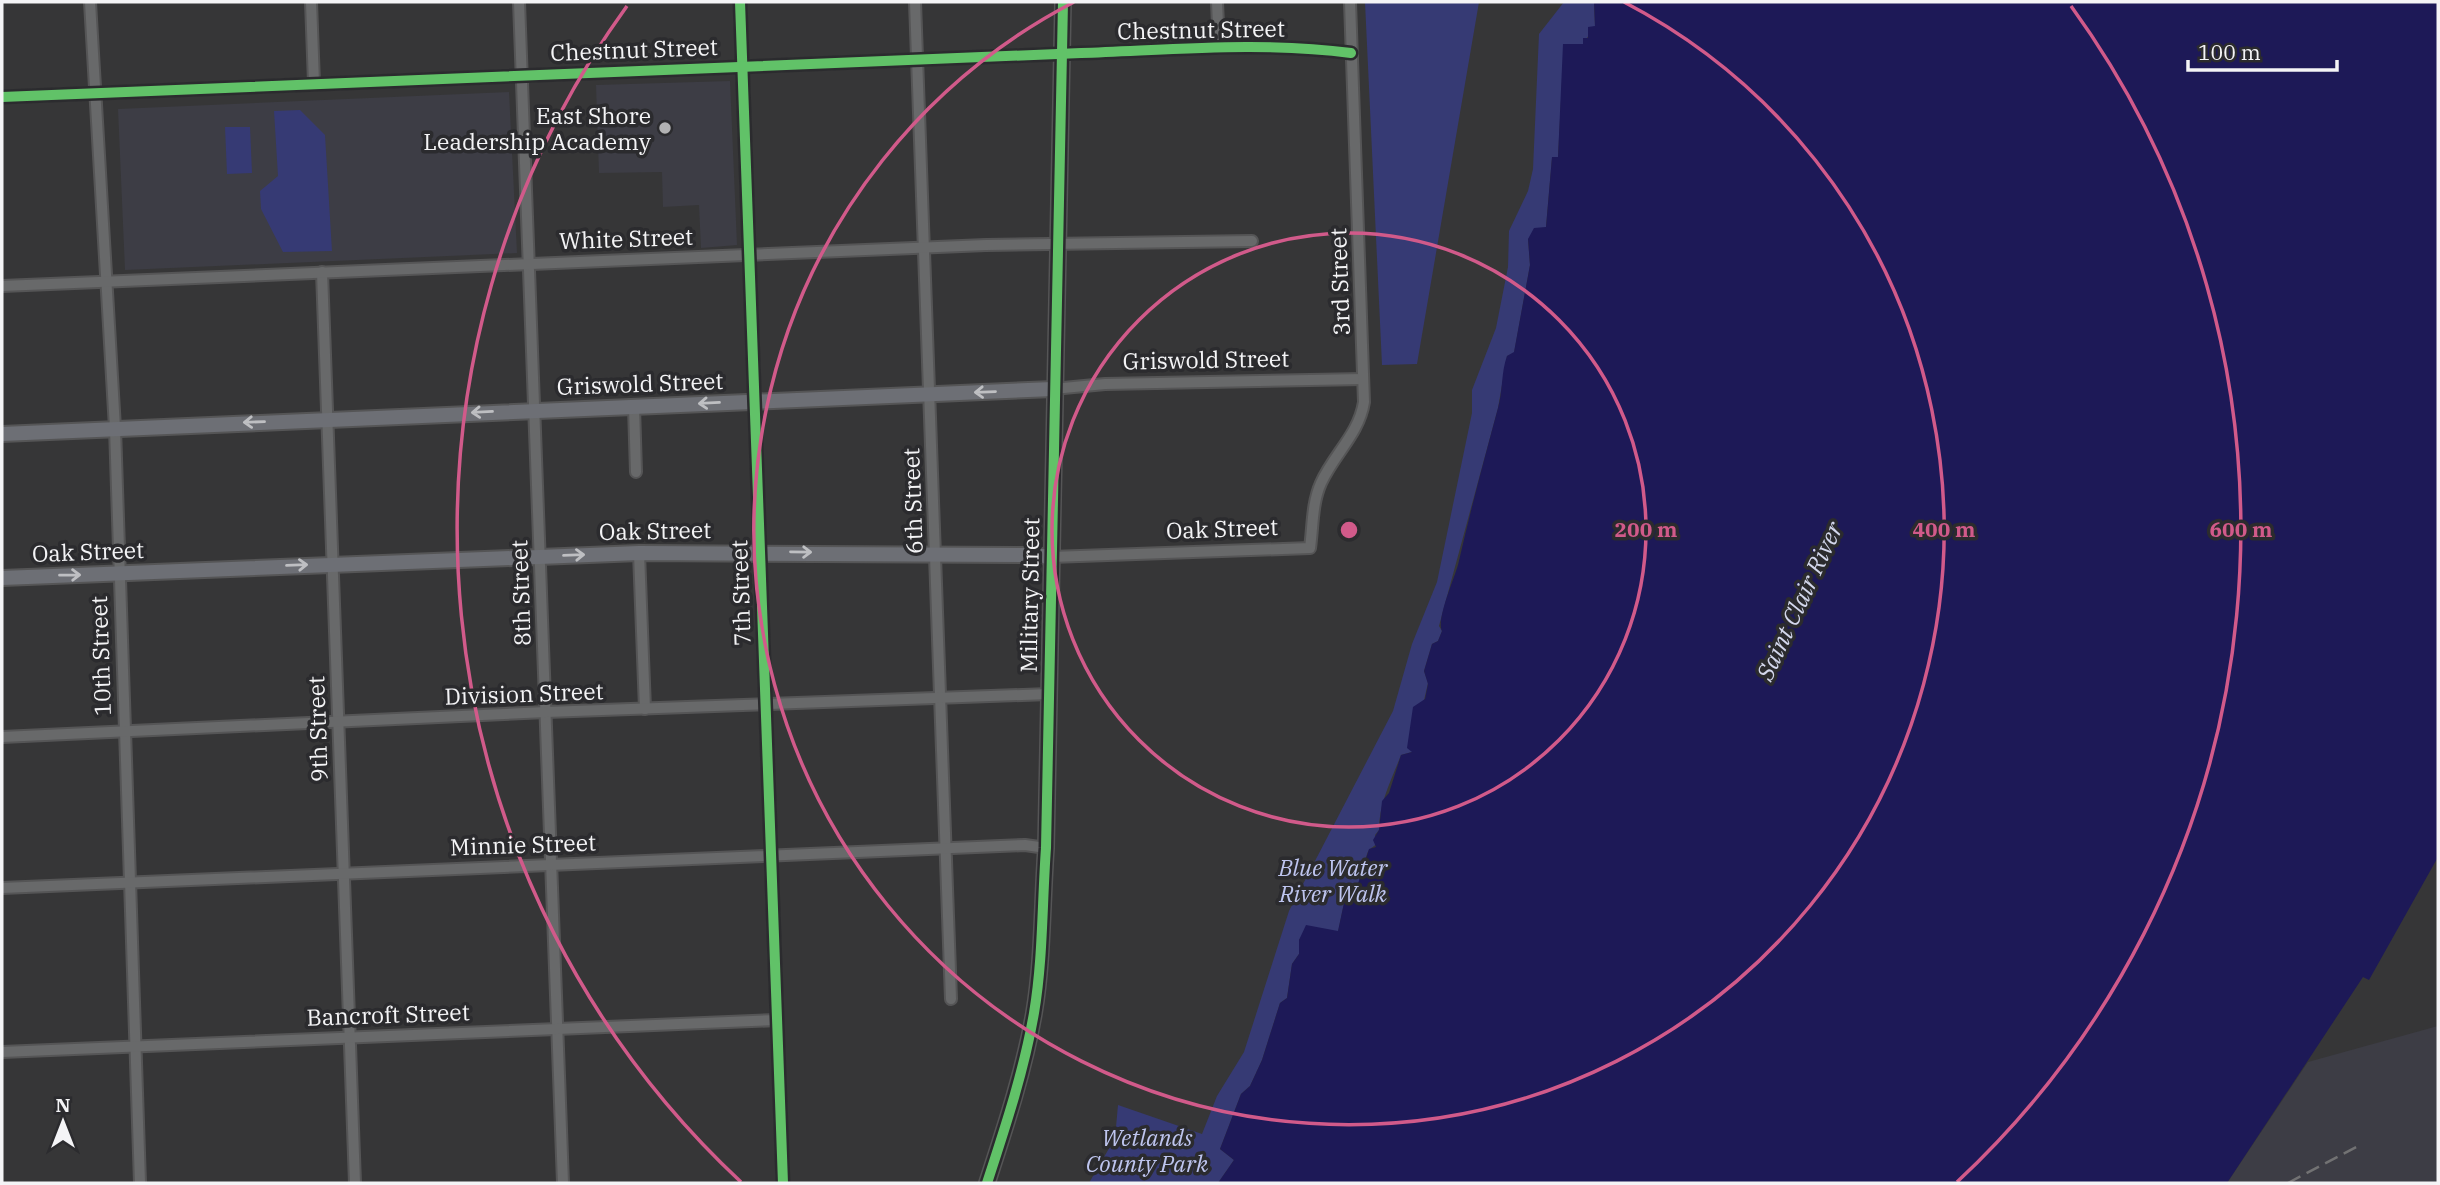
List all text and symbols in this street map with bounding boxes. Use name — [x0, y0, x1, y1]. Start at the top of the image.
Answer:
street label: Chestnut Street — [1117, 13, 1285, 45]
scale bar — [2188, 28, 2337, 72]
street label: Chestnut Street — [550, 31, 718, 67]
text: 100 m — [2198, 38, 2261, 66]
place label: East Shore Leadership Academy — [423, 100, 652, 156]
marker: East Shore Leadership Academy — [657, 120, 673, 136]
street label: White Street — [558, 221, 694, 255]
street label: 3rd Street — [1322, 228, 1356, 336]
street label: Griswold Street — [1122, 343, 1290, 375]
street label: Griswold Street — [556, 365, 724, 401]
one-way arrow — [974, 386, 997, 399]
one-way arrow — [698, 397, 721, 410]
one-way arrow — [470, 405, 493, 418]
one-way arrow — [243, 415, 266, 428]
street label: 6th Street — [895, 447, 929, 555]
street label: Oak Street — [1165, 511, 1279, 545]
street label: Oak Street — [599, 514, 711, 546]
text: 200 m — [1614, 515, 1678, 543]
water label: Saint Clair River — [1748, 515, 1850, 686]
text: 400 m — [1912, 515, 1976, 543]
text: 600 m — [2209, 515, 2273, 543]
street label: Military Street — [1013, 517, 1045, 673]
centre of rings — [1337, 518, 1361, 542]
street label: Oak Street — [31, 534, 145, 568]
street label: 8th Street — [503, 539, 537, 647]
street label: 7th Street — [723, 539, 757, 647]
one-way arrow — [789, 545, 812, 559]
one-way arrow — [562, 548, 585, 561]
one-way arrow — [285, 559, 308, 572]
one-way arrow — [58, 569, 81, 582]
street label: 10th Street — [83, 596, 117, 716]
street label: 9th Street — [300, 675, 334, 783]
street label: Division Street — [444, 675, 604, 711]
street label: Minnie Street — [449, 826, 597, 862]
park label: Blue Water River Walk — [1277, 852, 1389, 908]
street label: Bancroft Street — [306, 996, 470, 1032]
north arrow — [28, 1087, 98, 1157]
text: N — [55, 1093, 71, 1117]
park label: Wetlands County Park — [1086, 1122, 1209, 1178]

